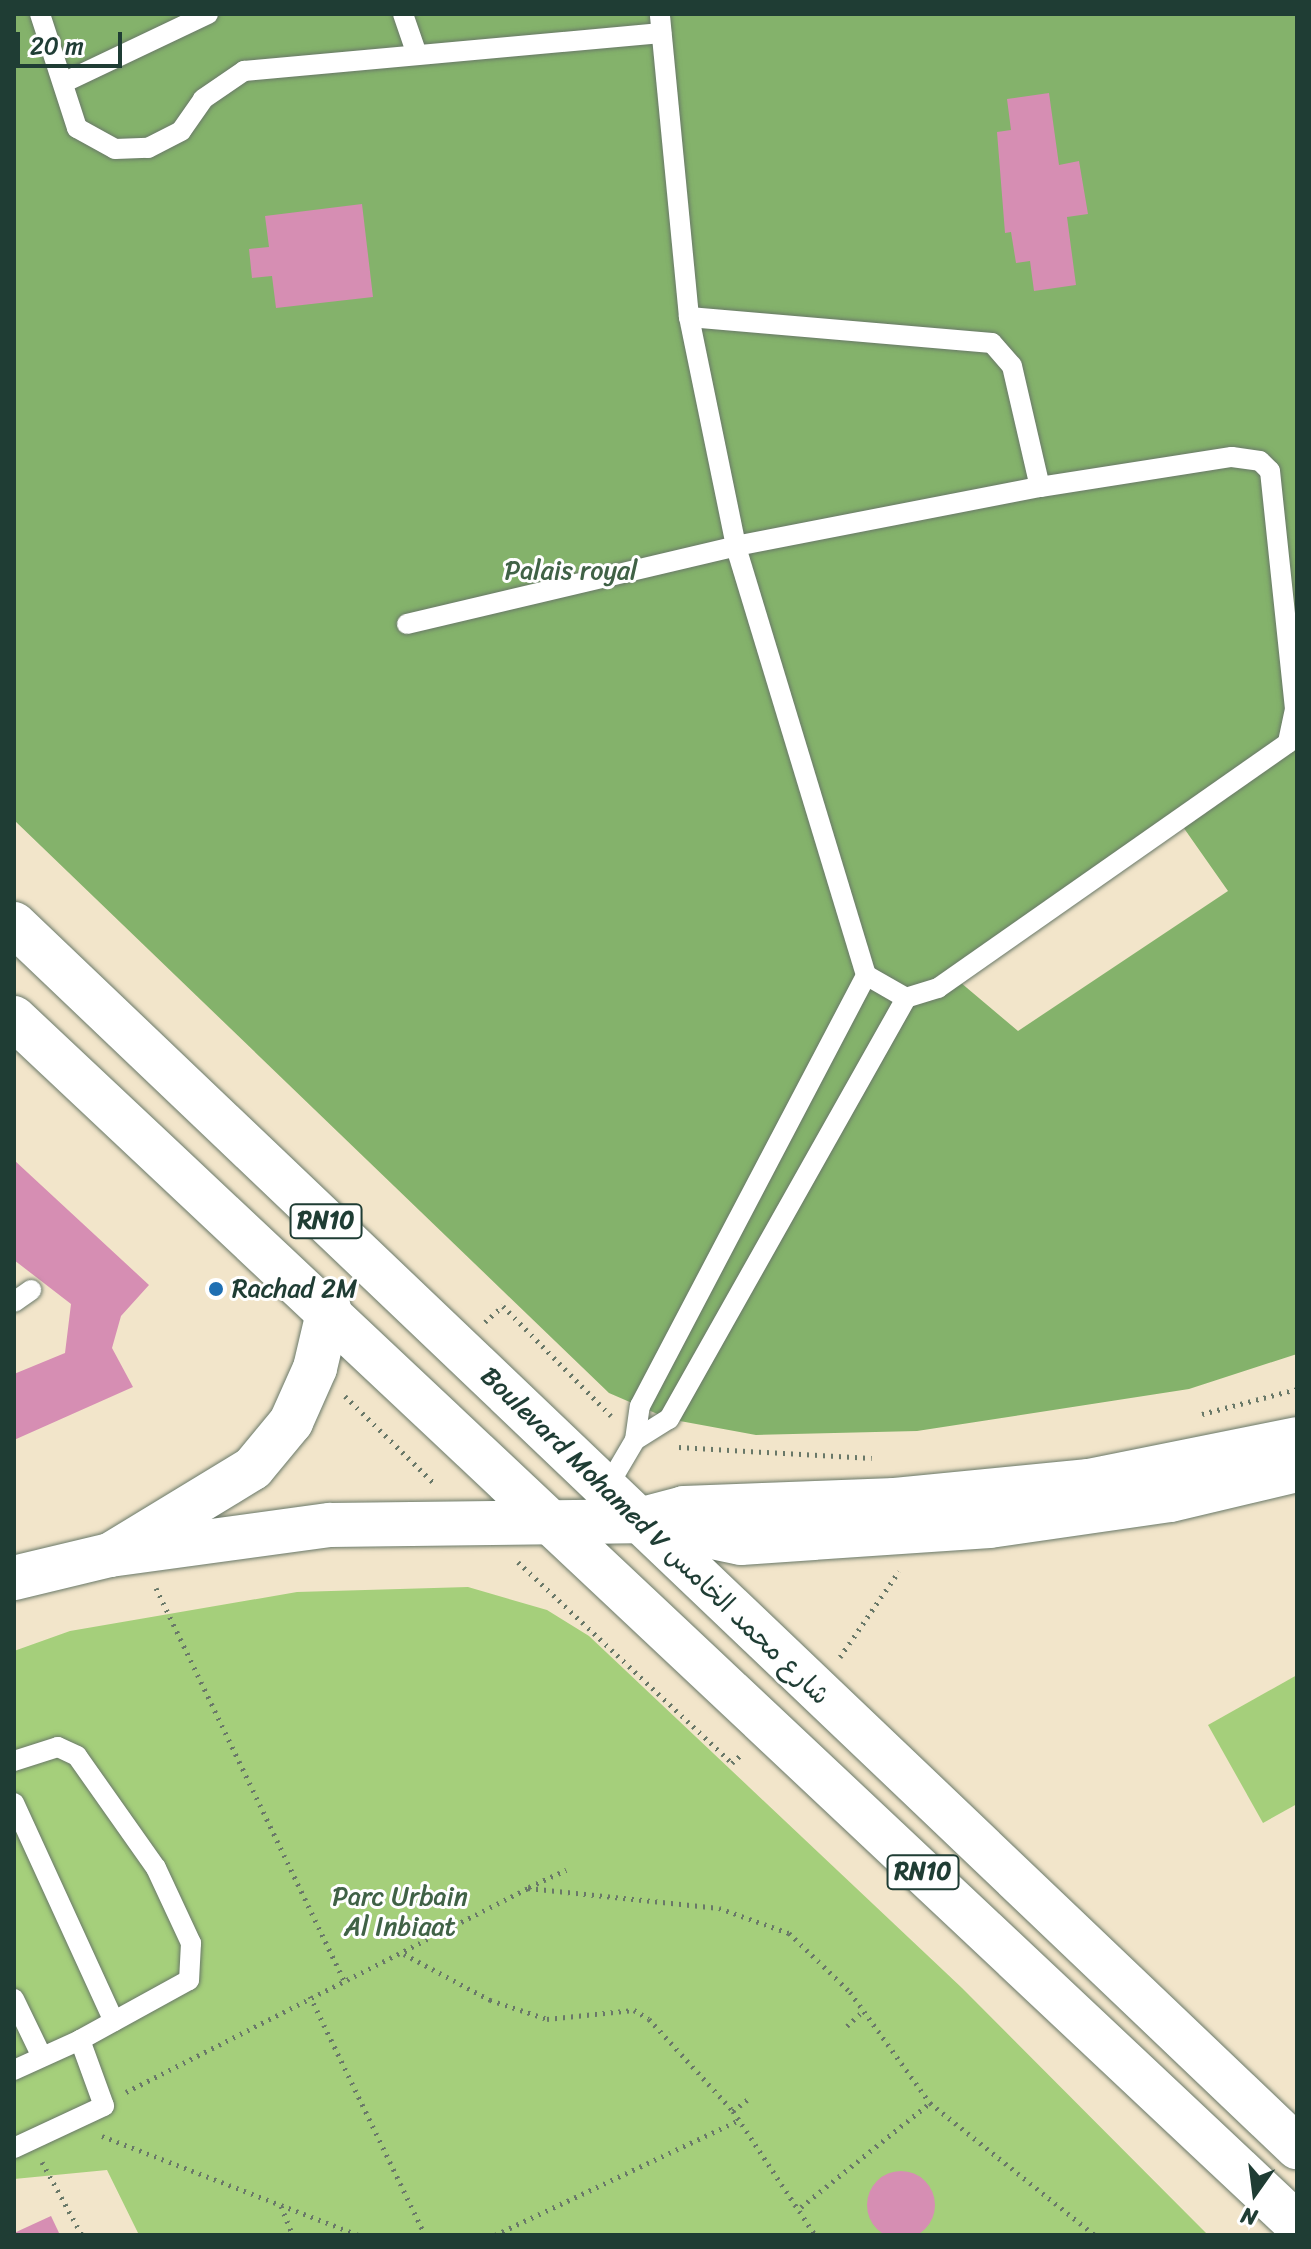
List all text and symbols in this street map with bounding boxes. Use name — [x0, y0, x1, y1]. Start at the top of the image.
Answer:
scale bar — [20, 16, 126, 66]
text: 20 m — [30, 25, 84, 67]
park label: Palais royal — [504, 555, 638, 587]
road number: RN10 — [288, 1201, 364, 1241]
place label: Rachad 2M — [232, 1273, 357, 1305]
marker: Rachad 2M — [207, 1280, 225, 1298]
street label: Boulevard Mohamed V شارع محمد الخامس — [474, 1361, 836, 1711]
road number: RN10 — [885, 1852, 961, 1892]
park label: Parc Urbain Al Inbiaat — [332, 1881, 468, 1942]
north arrow — [1215, 2153, 1295, 2233]
text: N — [1237, 2196, 1261, 2238]

